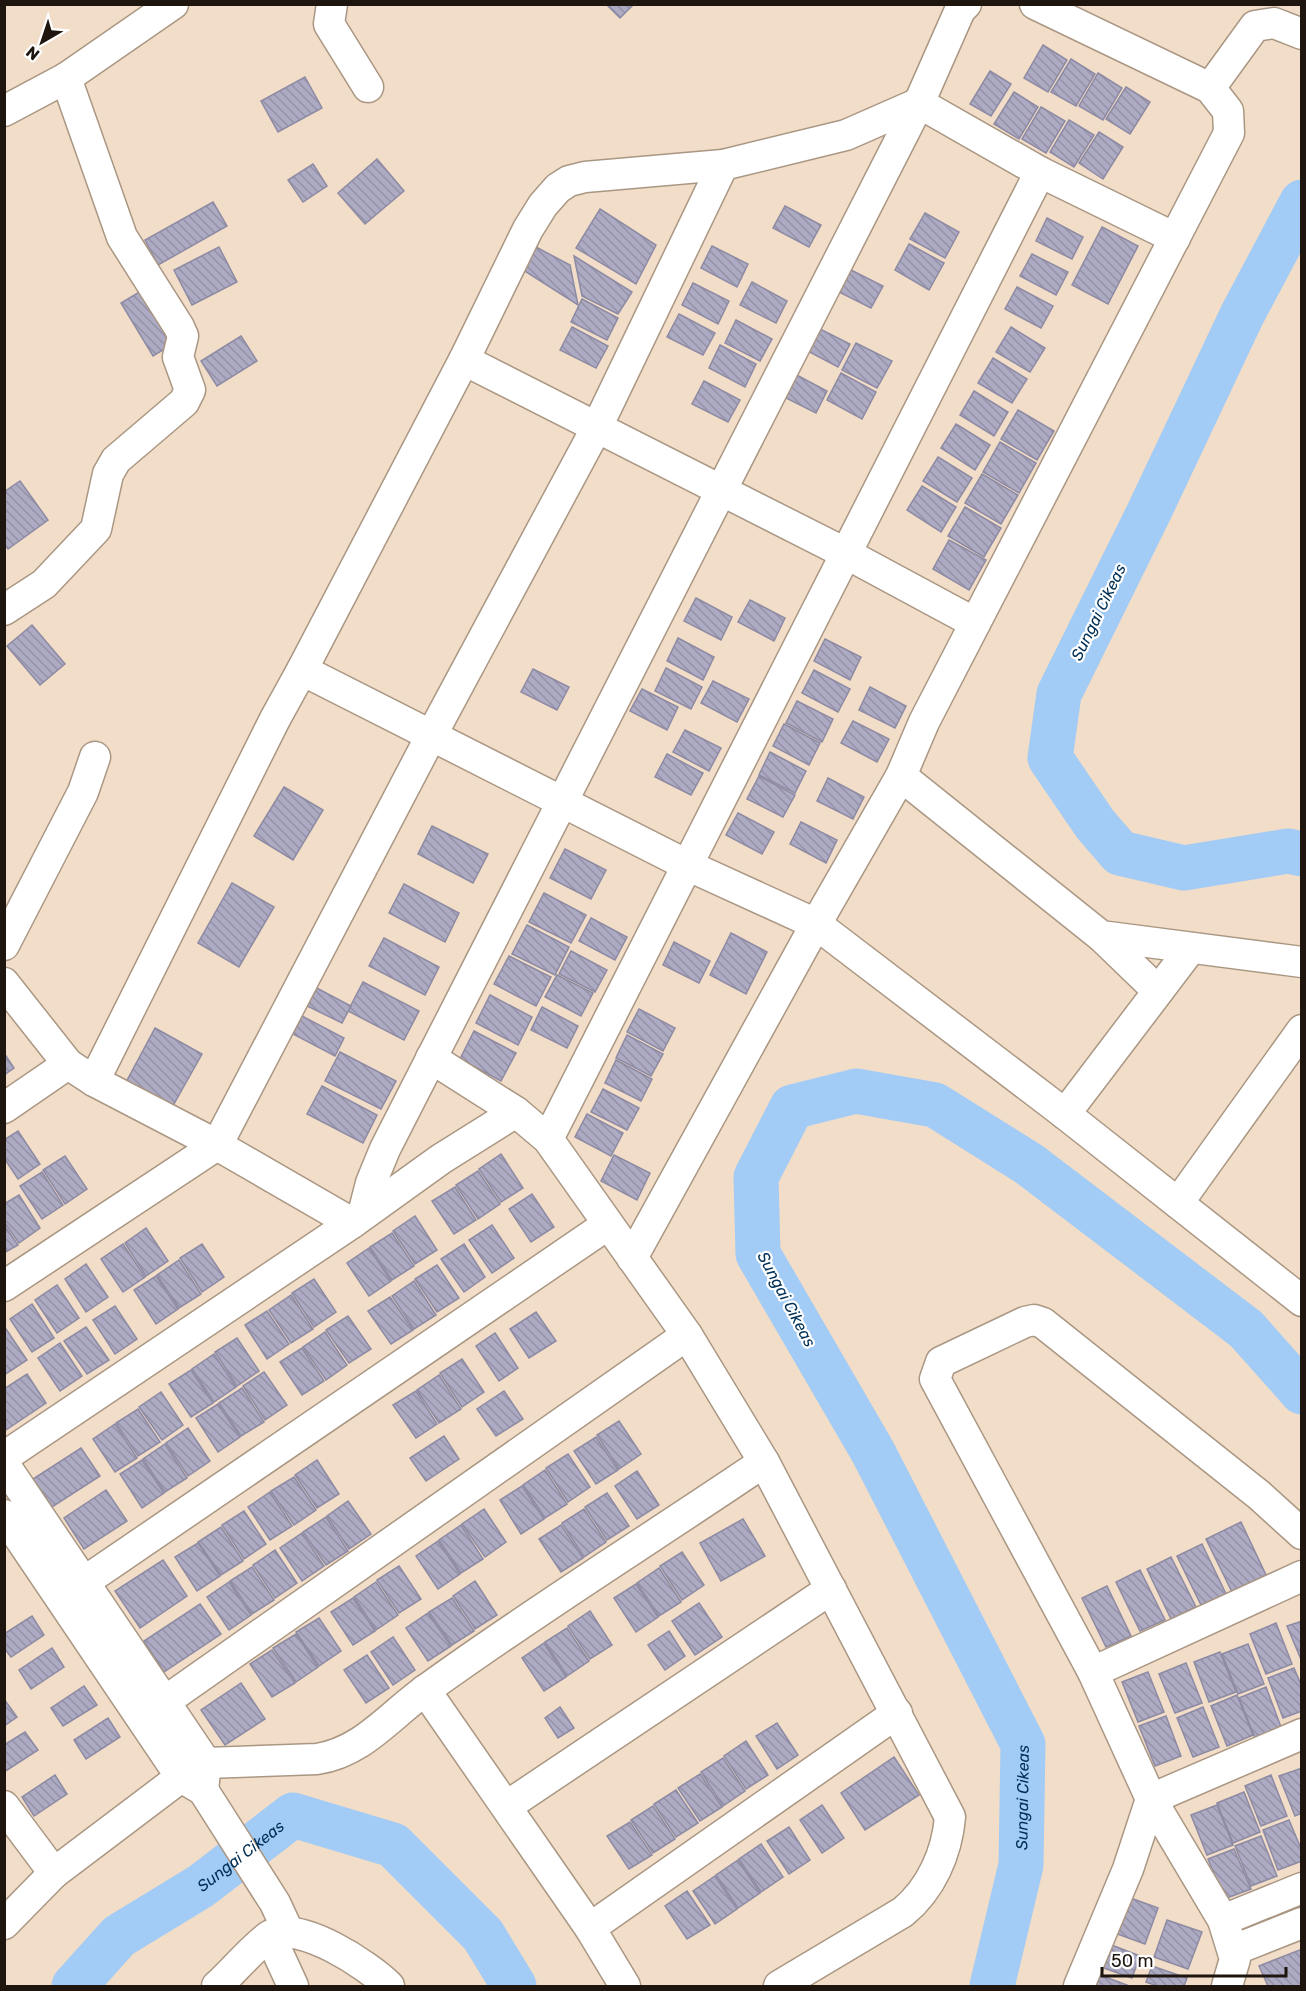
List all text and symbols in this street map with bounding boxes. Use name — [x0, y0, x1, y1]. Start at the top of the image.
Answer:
north arrow — [12, 12, 72, 72]
text: N — [22, 42, 43, 64]
water label: Sungai Cikeas — [1067, 561, 1130, 664]
water label: Sungai Cikeas — [754, 1248, 820, 1350]
water label: Sungai Cikeas — [1012, 1745, 1033, 1850]
water label: Sungai Cikeas — [193, 1816, 288, 1896]
scale bar — [1102, 1940, 1286, 1978]
text: 50 m — [1111, 1950, 1154, 1972]

